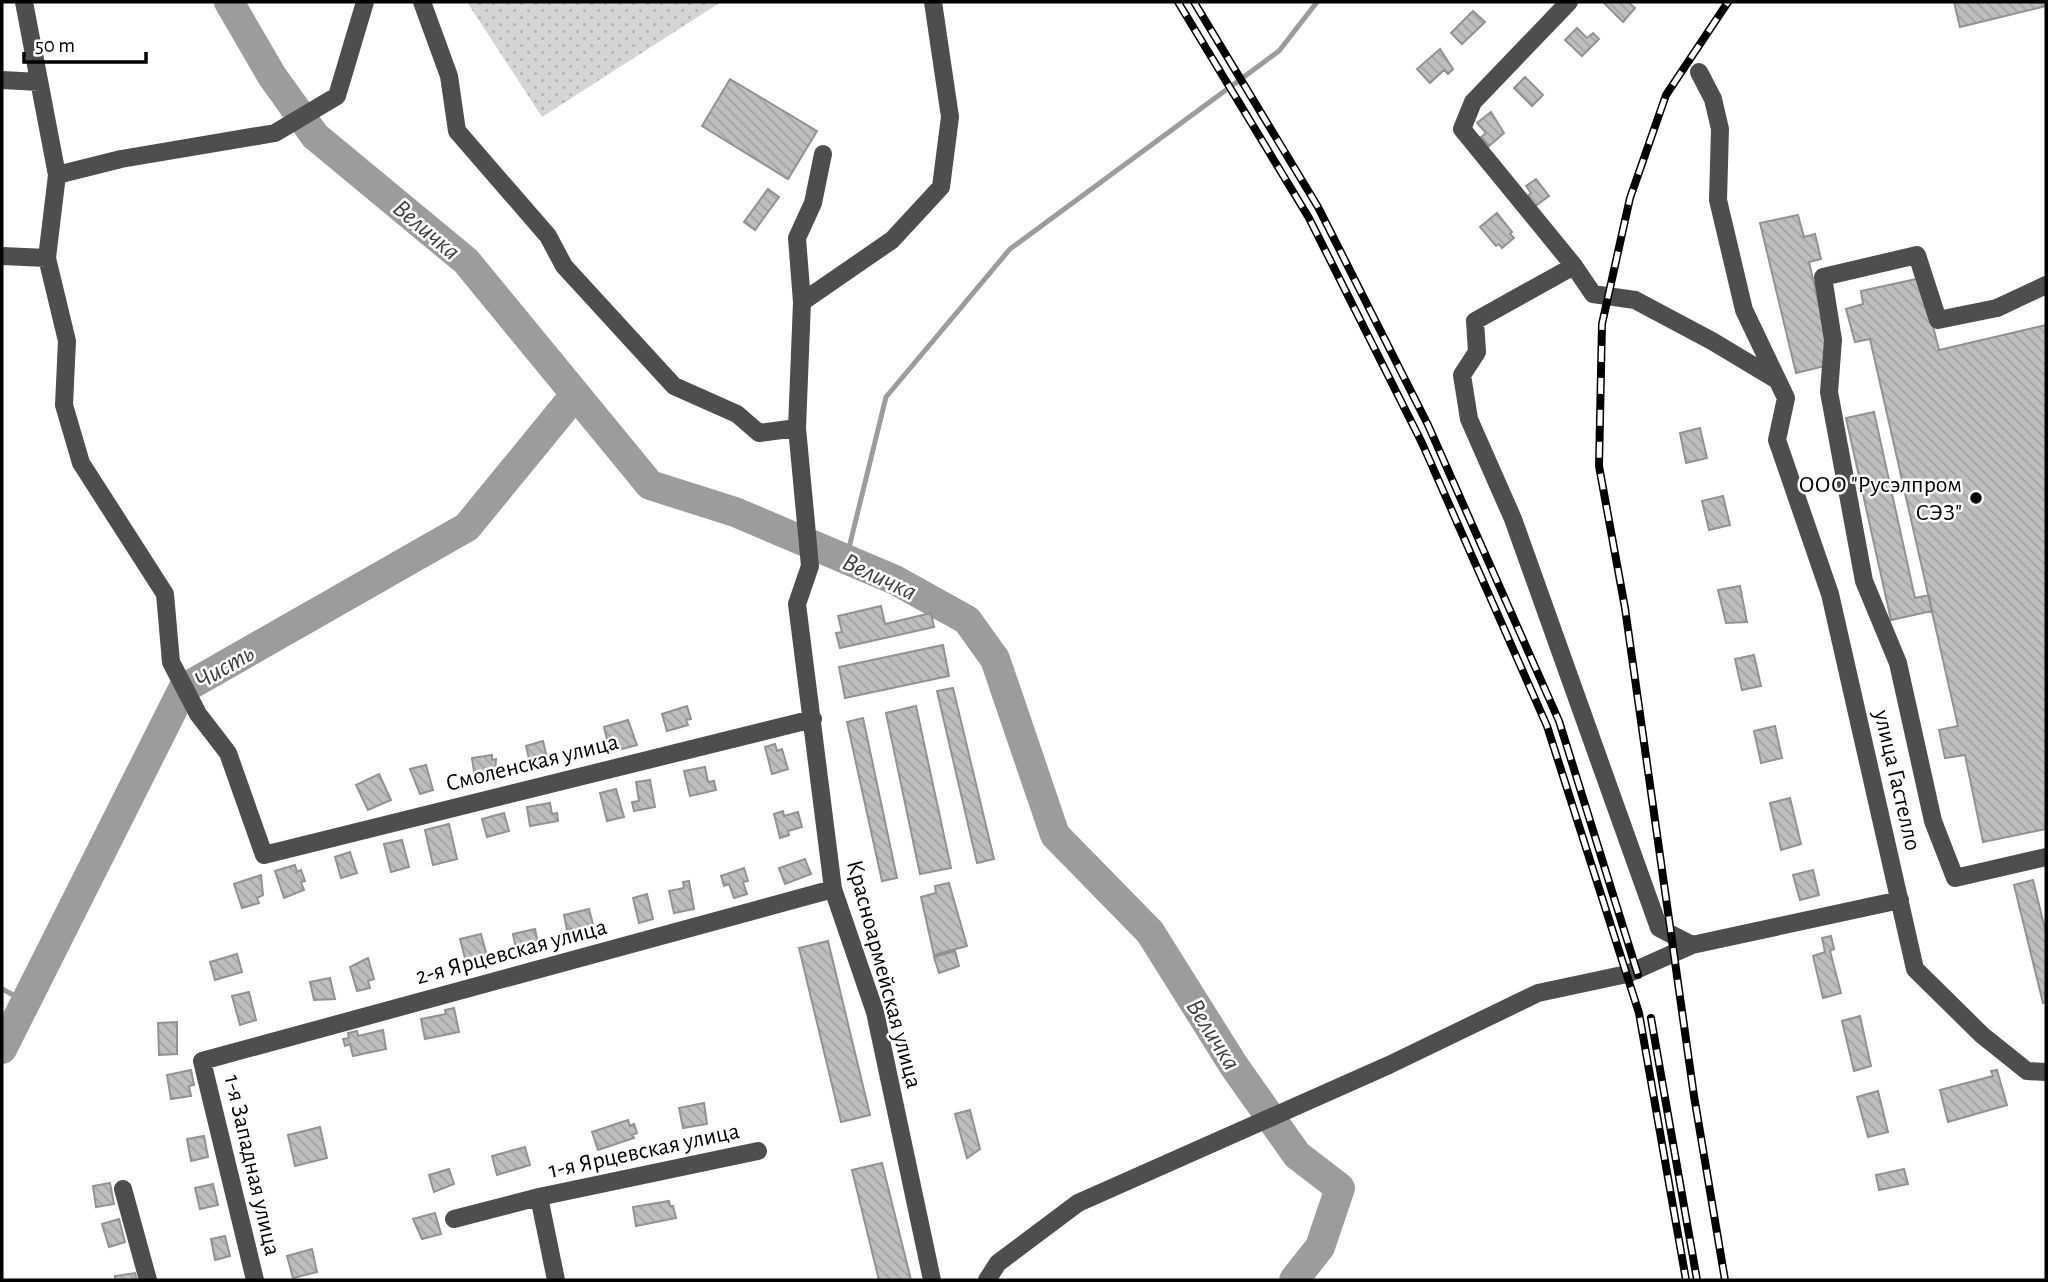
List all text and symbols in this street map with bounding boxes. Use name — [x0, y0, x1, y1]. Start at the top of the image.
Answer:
scale bar — [24, 21, 147, 65]
text: 50 m — [35, 35, 75, 56]
water label: Величка — [388, 195, 465, 265]
place label: ООО "Русэлпром СЭЗ" — [1798, 473, 1962, 525]
marker: ООО "Русэлпром СЭЗ" — [1968, 490, 1984, 506]
water label: Величка — [839, 549, 921, 605]
water label: Чисть — [190, 640, 259, 694]
street label: улица Гастелло — [1869, 707, 1925, 853]
street label: Смоленская улица — [443, 730, 621, 796]
street label: Красноармейская улица — [842, 858, 926, 1091]
street label: 2-я Ярцевская улица — [413, 915, 610, 989]
water label: Величка — [1181, 994, 1245, 1075]
street label: 1-я Западная улица — [220, 1073, 285, 1258]
street label: 1-я Ярцевская улица — [547, 1119, 742, 1183]

